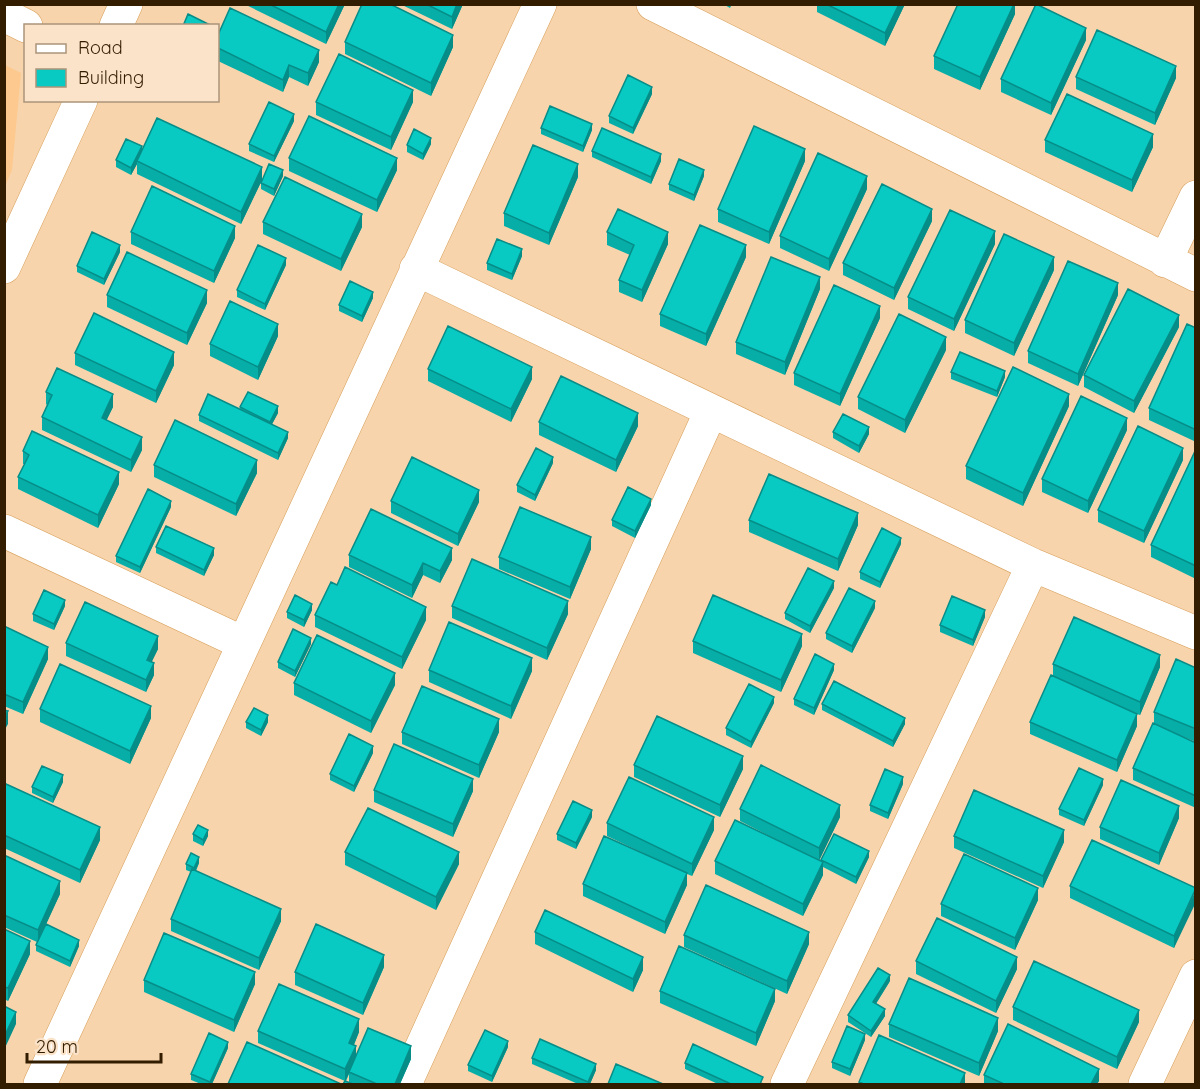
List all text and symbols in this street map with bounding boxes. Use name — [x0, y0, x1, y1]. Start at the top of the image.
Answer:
legend — [24, 24, 219, 102]
text: Road — [78, 36, 123, 59]
text: Building — [78, 66, 144, 89]
scale bar — [27, 1026, 160, 1064]
text: 20 m — [36, 1035, 78, 1058]

